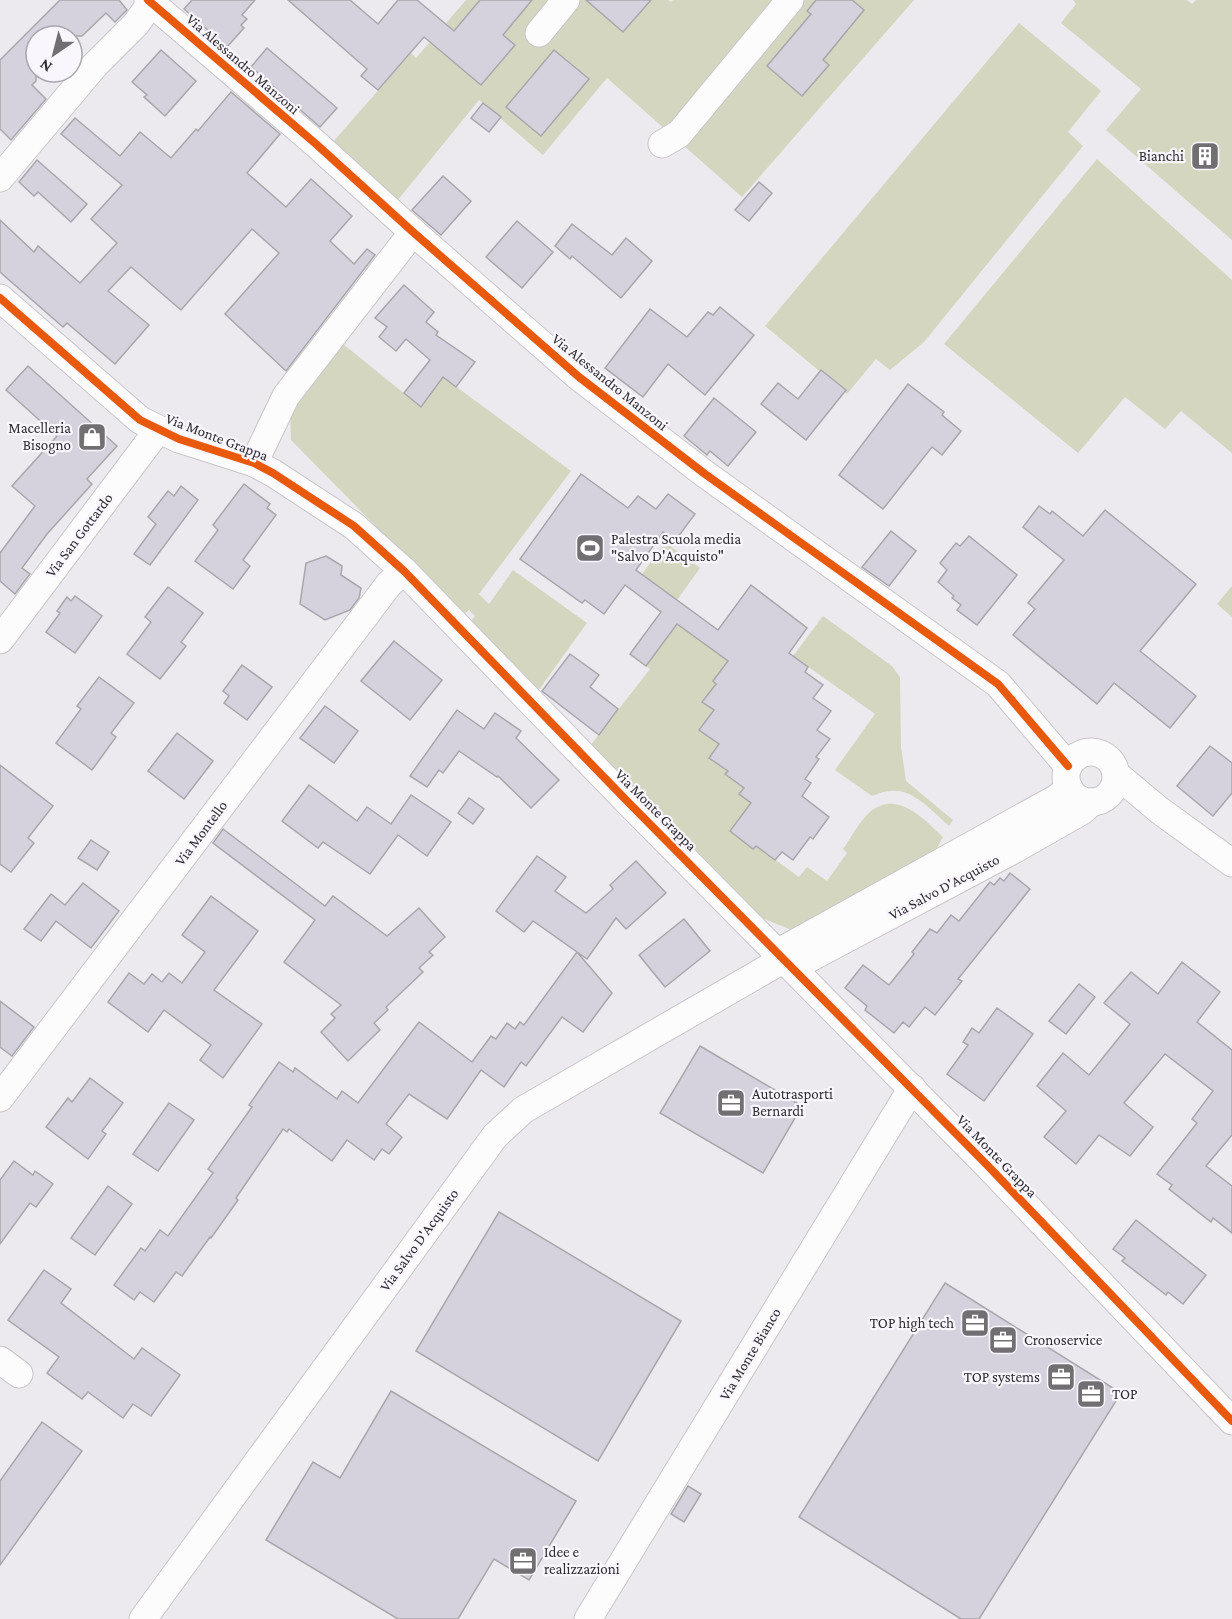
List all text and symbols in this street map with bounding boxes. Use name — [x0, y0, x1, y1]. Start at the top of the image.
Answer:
street label: Via Alessandro Manzoni — [183, 11, 303, 117]
north arrow — [24, 24, 84, 84]
text: N — [36, 56, 55, 76]
building icon: Bianchi — [1189, 140, 1221, 172]
place label: Bianchi — [1139, 148, 1184, 164]
street label: Via Alessandro Manzoni — [549, 330, 671, 434]
street label: Via Monte Grappa — [163, 410, 271, 465]
place label: Macelleria Bisogno — [8, 420, 71, 454]
shop icon: Macelleria Bisogno — [76, 421, 108, 453]
street label: Via San Gottardo — [42, 490, 116, 580]
place label: Palestra Scuola media "Salvo D'Acquisto" — [611, 531, 741, 565]
sports icon: Palestra Scuola media "Salvo D'Acquisto" — [574, 532, 606, 564]
street label: Via Monte Grappa — [611, 766, 700, 855]
street label: Via Montello — [172, 798, 230, 868]
street label: Via Salvo D'Acquisto — [886, 851, 1002, 924]
place label: Autotrasporti Bernardi — [752, 1086, 833, 1119]
office icon: Autotrasporti Bernardi — [715, 1087, 747, 1119]
street label: Via Monte Grappa — [953, 1111, 1040, 1201]
street label: Via Salvo D'Acquisto — [376, 1186, 462, 1295]
street label: Via Monte Bianco — [716, 1305, 784, 1403]
office icon: TOP high tech — [959, 1307, 991, 1339]
place label: TOP high tech — [870, 1315, 954, 1332]
office icon: Cronoservice — [987, 1324, 1019, 1356]
place label: Cronoservice — [1024, 1332, 1103, 1348]
office icon: TOP systems — [1045, 1361, 1077, 1393]
place label: TOP systems — [964, 1369, 1040, 1386]
office icon: TOP — [1075, 1378, 1107, 1410]
place label: TOP — [1112, 1386, 1138, 1402]
place label: Idee e realizzazioni — [544, 1544, 620, 1577]
office icon: Idee e realizzazioni — [507, 1545, 539, 1577]

